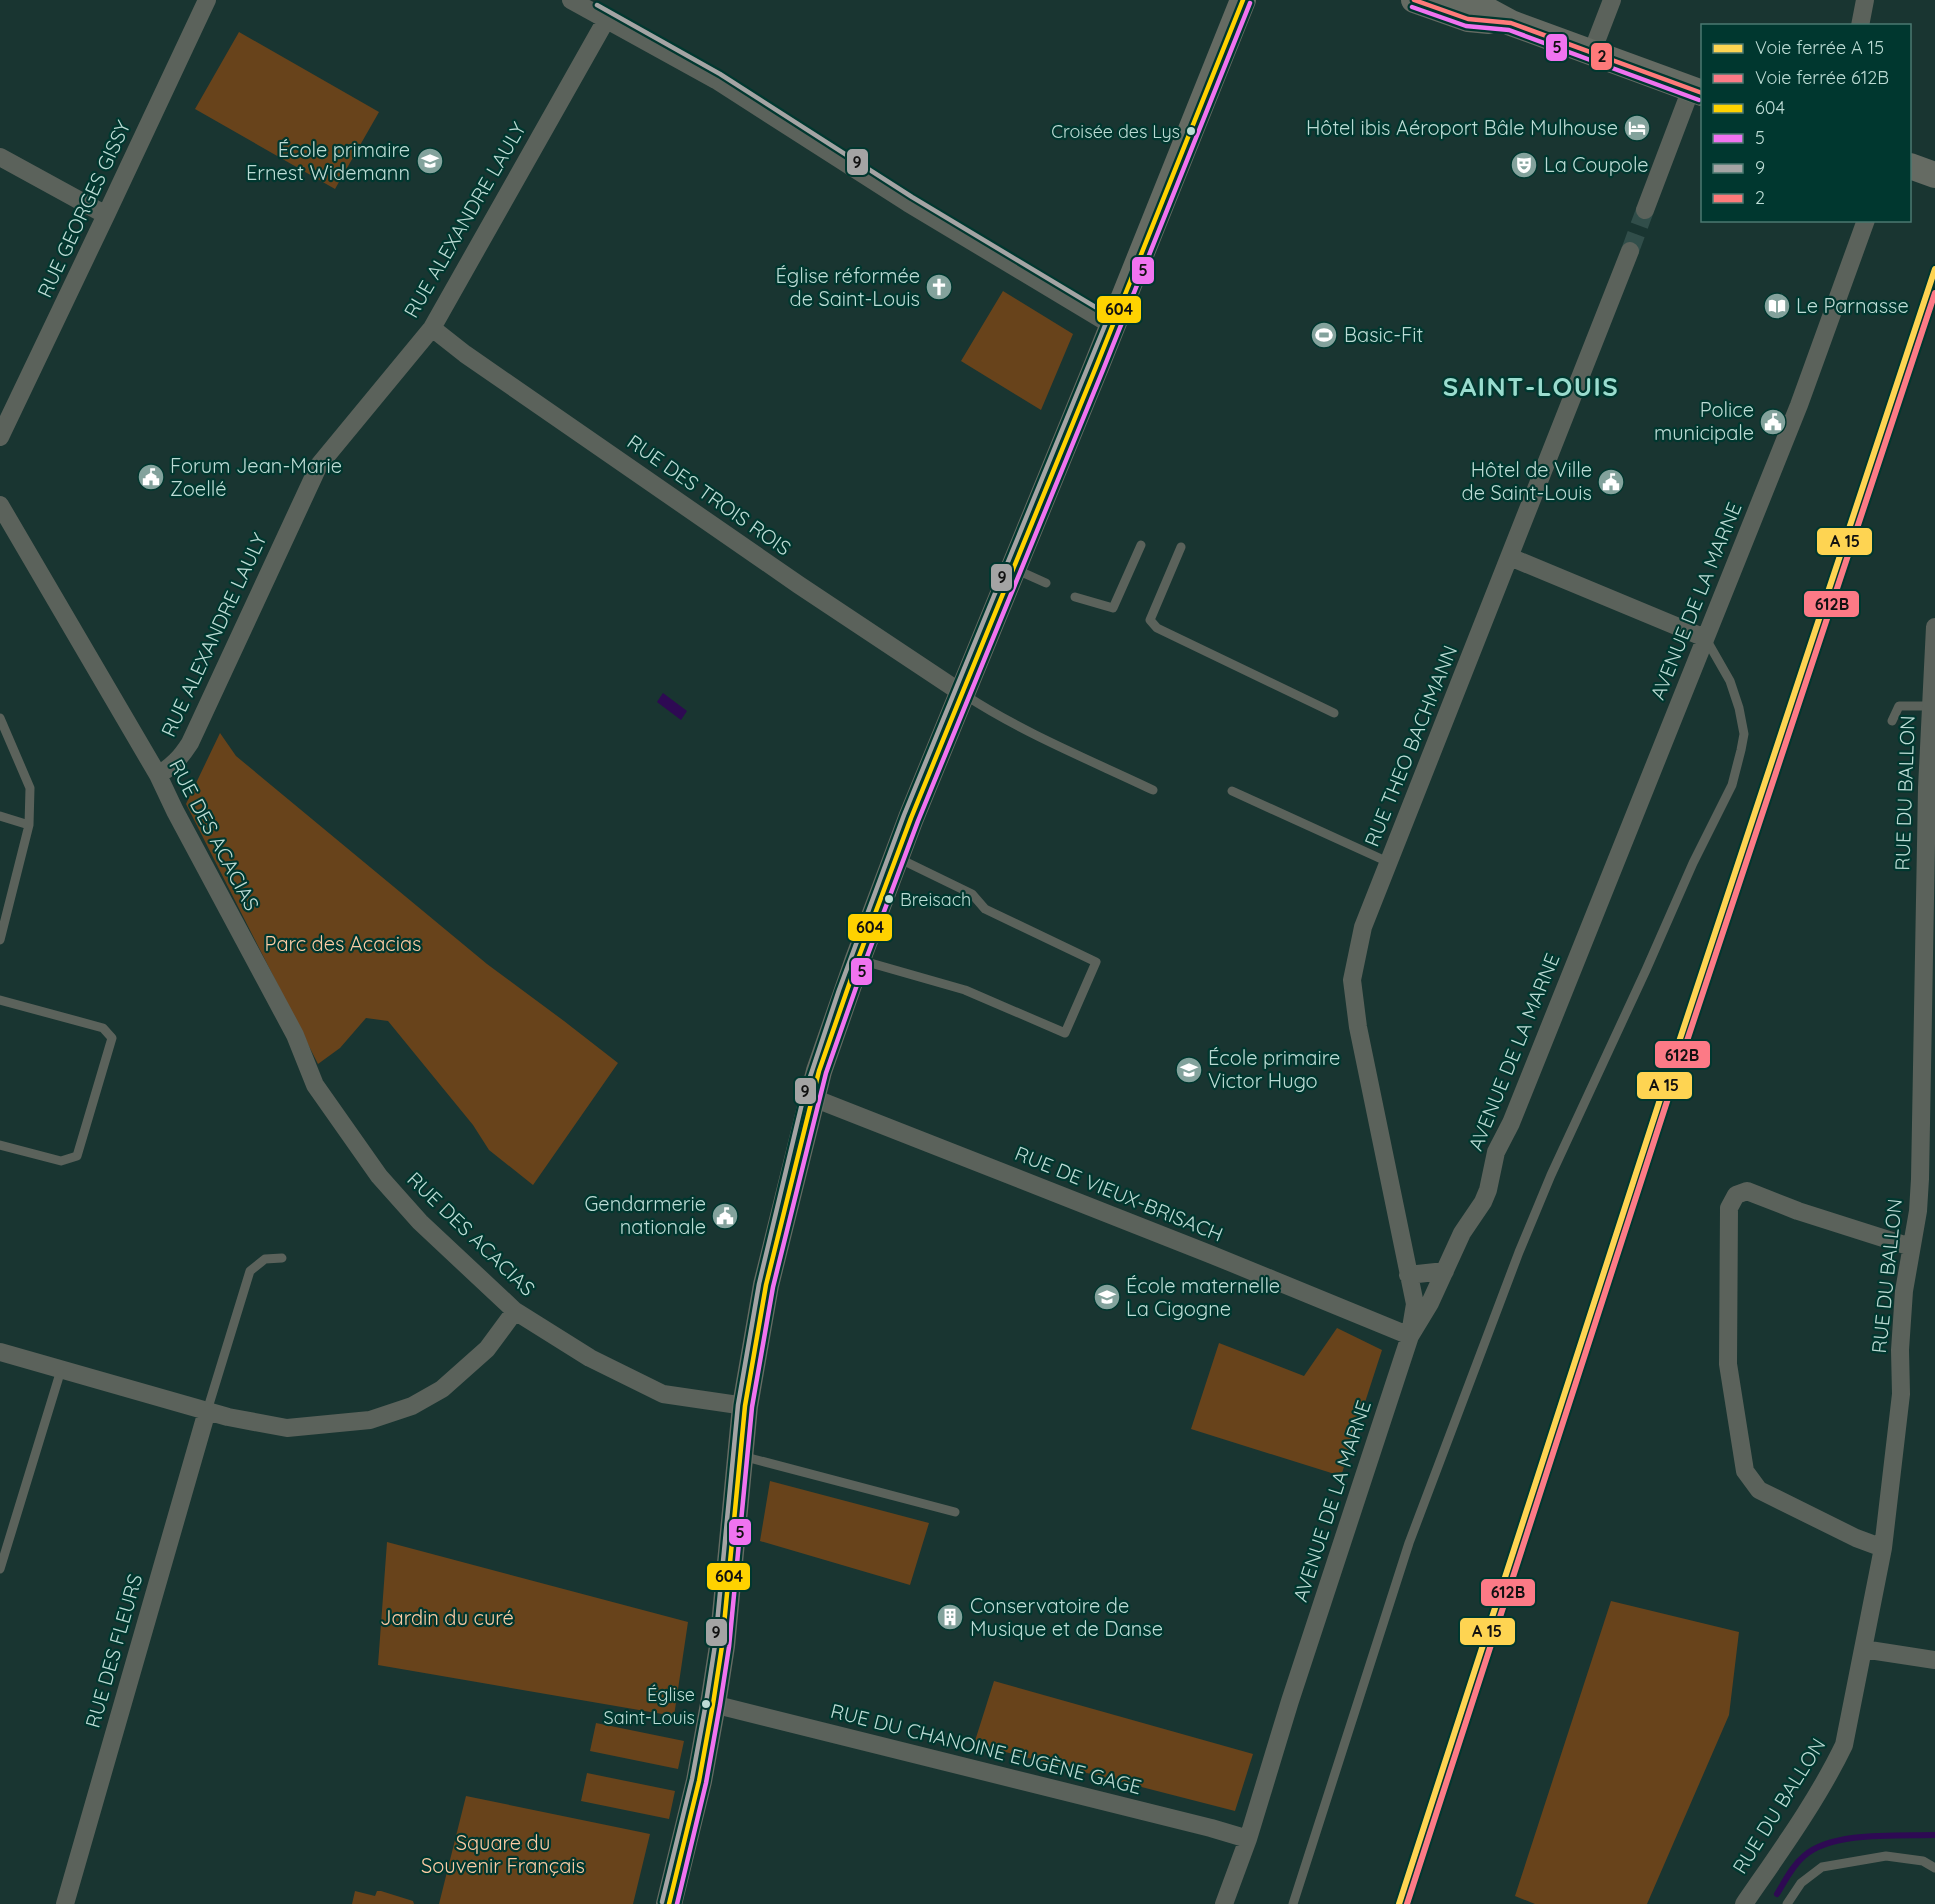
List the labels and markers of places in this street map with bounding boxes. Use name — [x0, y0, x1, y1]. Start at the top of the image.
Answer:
hotel icon: Hôtel ibis Aéroport Bâle Mulhouse — [1622, 113, 1652, 143]
place label: Hôtel ibis Aéroport Bâle Mulhouse — [1306, 115, 1618, 140]
place label: Croisée des Lys — [1051, 120, 1180, 143]
marker: Croisée des Lys — [1185, 125, 1197, 137]
place label: École primaire Ernest Widemann — [246, 137, 410, 185]
school or university icon: École primaire Ernest Widemann — [415, 146, 445, 176]
theatre icon: La Coupole — [1509, 150, 1539, 180]
place label: La Coupole — [1544, 152, 1649, 177]
place label: Église réformée de Saint-Louis — [776, 263, 920, 311]
church icon: Église réformée de Saint-Louis — [924, 272, 954, 302]
library icon: Le Parnasse — [1762, 291, 1792, 321]
place label: Le Parnasse — [1796, 293, 1909, 318]
sports icon: Basic-Fit — [1309, 320, 1339, 350]
place label: Basic-Fit — [1344, 322, 1424, 347]
place label: Police municipale — [1654, 397, 1754, 445]
public building icon: Police municipale — [1758, 407, 1788, 437]
place label: Forum Jean-Marie Zoellé — [170, 453, 342, 501]
place label: Hôtel de Ville de Saint-Louis — [1462, 457, 1592, 505]
public building icon: Forum Jean-Marie Zoellé — [136, 462, 166, 492]
public building icon: Hôtel de Ville de Saint-Louis — [1596, 467, 1626, 497]
place label: Breisach — [900, 888, 971, 911]
marker: Breisach — [883, 893, 895, 905]
place label: École primaire Victor Hugo — [1208, 1045, 1340, 1093]
school or university icon: École primaire Victor Hugo — [1174, 1055, 1204, 1085]
place label: Gendarmerie nationale — [584, 1191, 706, 1239]
public building icon: Gendarmerie nationale — [710, 1201, 740, 1231]
place label: École maternelle La Cigogne — [1126, 1273, 1280, 1321]
school or university icon: École maternelle La Cigogne — [1092, 1282, 1122, 1312]
place label: Conservatoire de Musique et de Danse — [970, 1593, 1163, 1641]
building icon: Conservatoire de Musique et de Danse — [935, 1602, 965, 1632]
place label: Église Saint-Louis — [604, 1683, 695, 1729]
marker: Église Saint-Louis — [700, 1698, 712, 1710]

